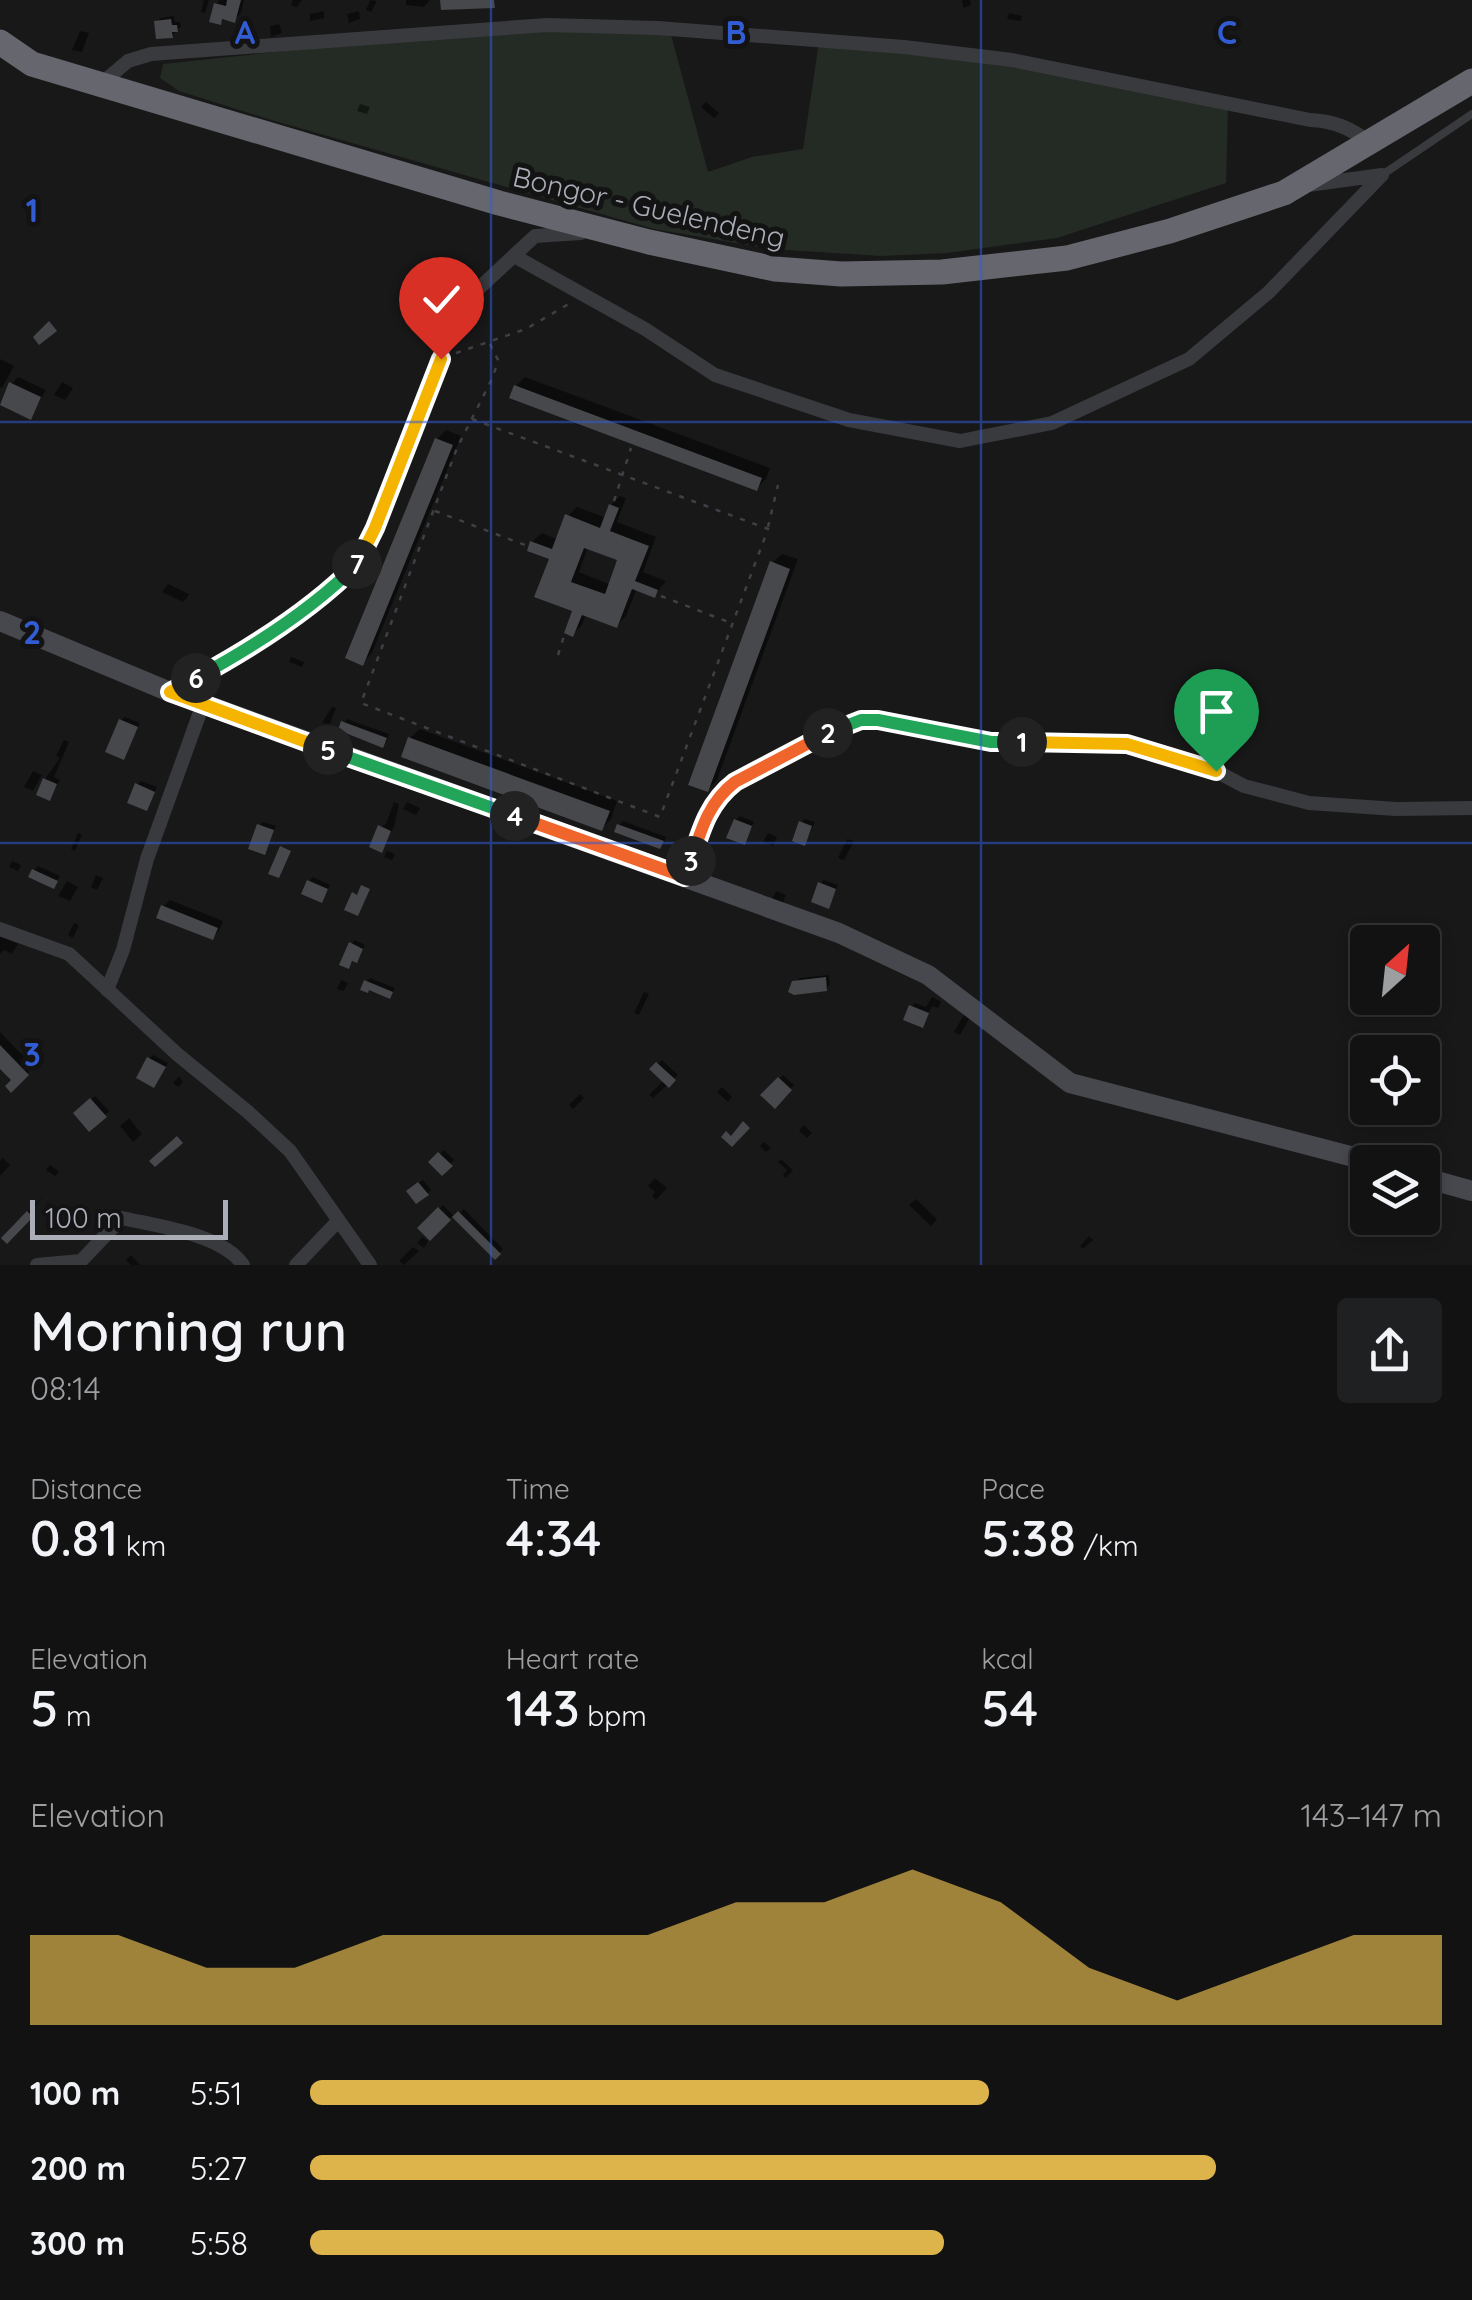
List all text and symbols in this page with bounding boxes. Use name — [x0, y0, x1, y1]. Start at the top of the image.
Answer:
text: A — [235, 12, 256, 52]
text: B — [726, 12, 746, 52]
text: C — [1217, 12, 1237, 52]
street label: Bongor - Guelendeng — [510, 158, 788, 255]
text: 1 — [26, 190, 38, 230]
pin — [399, 257, 484, 360]
icon: check — [414, 272, 469, 327]
pin: 7 — [332, 539, 382, 589]
text: 7 — [349, 546, 365, 581]
text: 2 — [23, 612, 41, 652]
pin: 6 — [171, 653, 221, 703]
text: 6 — [188, 660, 204, 695]
pin — [1174, 669, 1259, 772]
icon: arrive — [1189, 684, 1244, 739]
pin: 2 — [803, 708, 853, 758]
text: 2 — [820, 715, 836, 750]
pin: 1 — [997, 717, 1047, 767]
text: 1 — [1017, 724, 1027, 759]
pin: 5 — [303, 725, 353, 775]
text: 5 — [320, 732, 336, 767]
pin: 4 — [490, 791, 540, 841]
text: 4 — [507, 798, 523, 833]
pin: 3 — [666, 836, 716, 886]
text: 3 — [683, 843, 699, 878]
north arrow — [1350, 925, 1440, 1015]
map controls — [1350, 925, 1440, 1235]
text: 3 — [23, 1034, 41, 1074]
button: locate — [1350, 1035, 1440, 1125]
button: layers — [1350, 1145, 1440, 1235]
scale bar — [30, 1195, 228, 1240]
text: 100 m — [45, 1200, 122, 1235]
text: Morning run — [30, 1296, 347, 1365]
button: share — [1337, 1298, 1442, 1403]
text: 08:14 — [30, 1368, 101, 1408]
text: Distance — [30, 1471, 142, 1506]
text: Time — [506, 1471, 570, 1506]
text: Pace — [981, 1471, 1045, 1506]
text: 0.81 — [30, 1506, 118, 1569]
text: 4:34 — [506, 1506, 601, 1569]
text: 5:38 — [981, 1506, 1076, 1569]
text: km — [118, 1528, 166, 1563]
text: /km — [1076, 1528, 1139, 1563]
text: Elevation — [30, 1641, 148, 1676]
text: Heart rate — [506, 1641, 639, 1676]
text: kcal — [981, 1641, 1034, 1676]
text: 5 — [30, 1676, 58, 1739]
text: 143 — [506, 1676, 580, 1739]
text: 54 — [981, 1676, 1038, 1739]
text: m — [58, 1698, 92, 1733]
text: bpm — [580, 1698, 647, 1733]
text: Elevation — [30, 1795, 165, 1835]
text: 143–147 m — [1301, 1795, 1442, 1835]
text: 100 m — [30, 2073, 120, 2113]
text: 5:51 — [190, 2073, 243, 2113]
text: 200 m — [30, 2148, 126, 2188]
text: 5:27 — [190, 2148, 247, 2188]
text: 300 m — [30, 2223, 125, 2263]
text: 5:58 — [190, 2223, 248, 2263]

